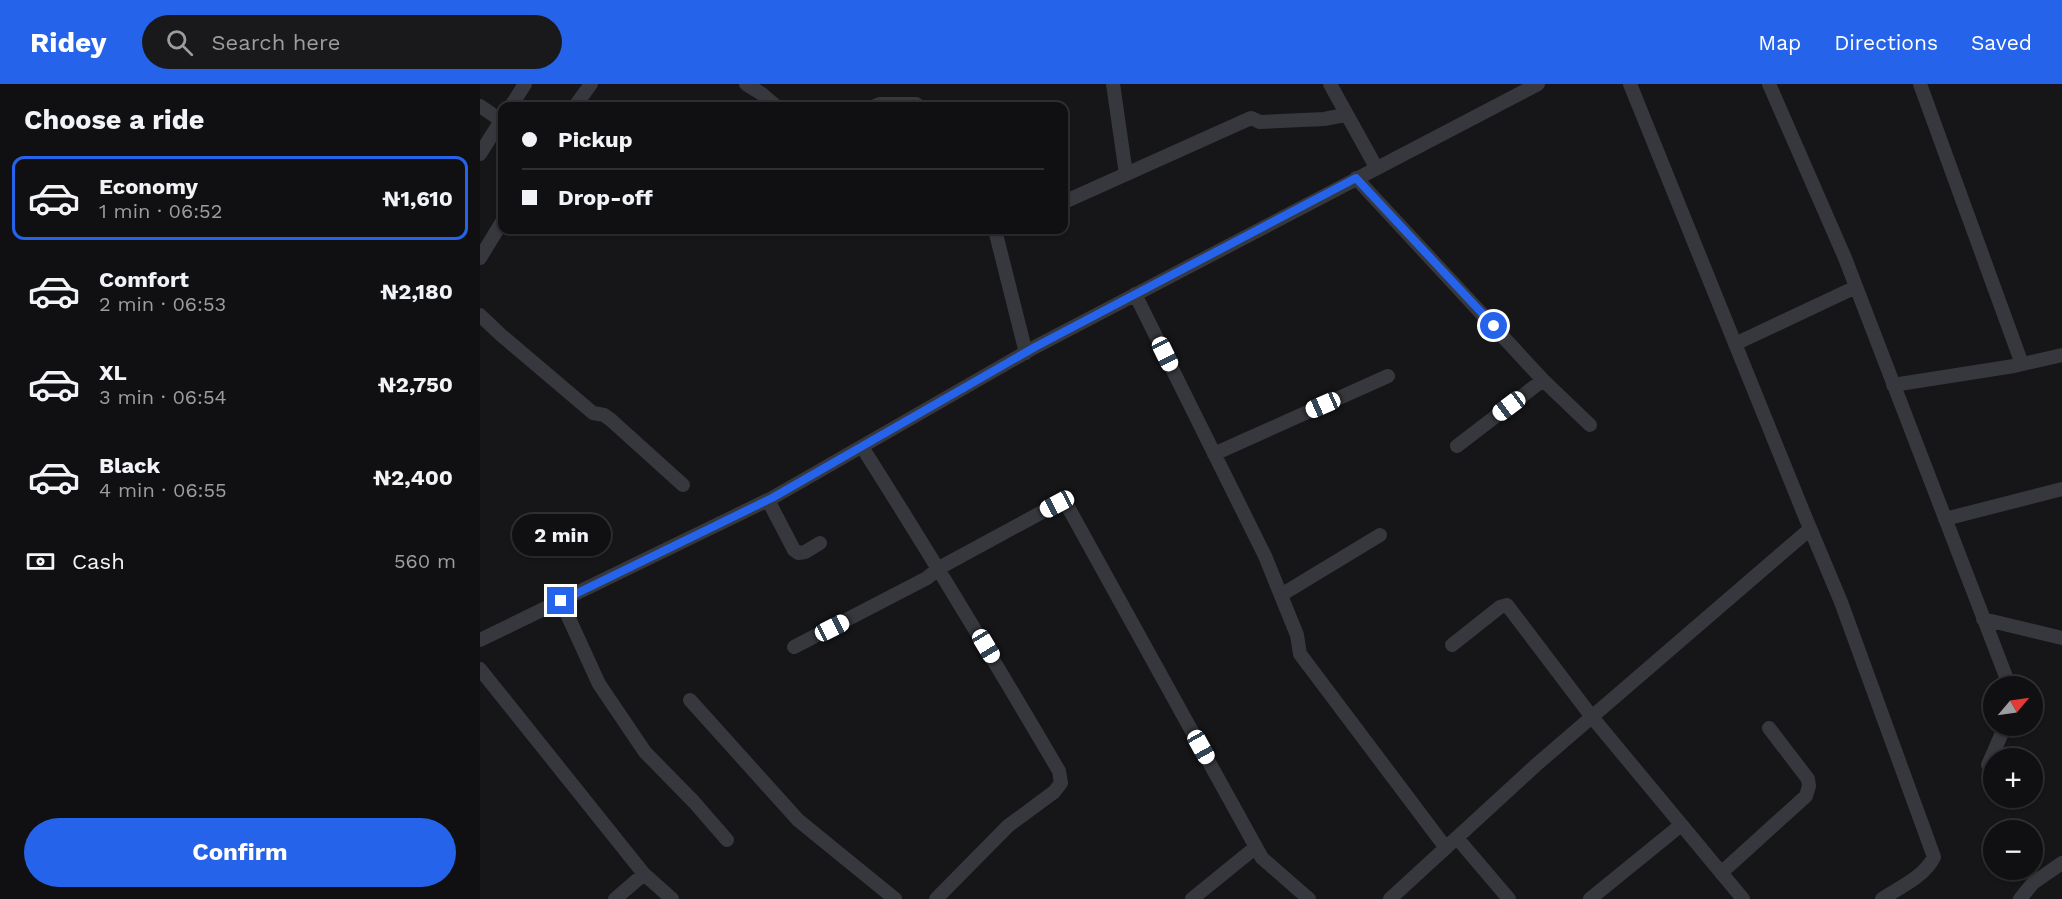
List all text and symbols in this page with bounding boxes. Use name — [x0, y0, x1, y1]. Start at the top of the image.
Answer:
search box — [142, 15, 562, 69]
text: Ridey — [30, 26, 106, 59]
icon: search — [163, 26, 196, 59]
text: Search here — [211, 30, 340, 55]
text: Map — [1758, 30, 1801, 55]
text: Directions — [1834, 30, 1938, 55]
text: Saved — [1971, 30, 2032, 55]
text: Choose a ride — [24, 104, 204, 136]
text: Pickup — [558, 127, 633, 152]
icon: car — [27, 171, 81, 225]
text: Economy — [99, 174, 198, 199]
text: Drop-off — [558, 185, 653, 210]
text: ₦1,610 — [382, 186, 453, 211]
text: 1 min · 06:52 — [99, 199, 222, 223]
icon: car — [27, 264, 81, 318]
text: Comfort — [99, 267, 189, 292]
text: ₦2,180 — [380, 279, 453, 304]
text: 2 min · 06:53 — [99, 292, 226, 316]
route start — [1480, 312, 1507, 339]
car — [1149, 334, 1181, 374]
icon: car — [27, 357, 81, 411]
text: XL — [99, 360, 127, 385]
text: ₦2,750 — [378, 372, 453, 397]
text: 3 min · 06:54 — [99, 385, 227, 409]
car — [1489, 388, 1529, 424]
car — [1303, 389, 1343, 421]
icon: car — [27, 450, 81, 504]
text: Black — [99, 453, 160, 478]
text: ₦2,400 — [373, 465, 453, 490]
text: 4 min · 06:55 — [99, 478, 227, 502]
car — [1037, 488, 1077, 520]
callout: 2 min — [512, 514, 610, 556]
text: 2 min — [534, 523, 589, 547]
icon: cash — [24, 545, 57, 578]
text: Cash — [72, 549, 125, 574]
text: 560 m — [394, 549, 456, 573]
route end — [547, 587, 574, 614]
car — [812, 612, 852, 644]
car — [969, 626, 1003, 666]
north arrow — [1983, 676, 2043, 736]
map controls — [1983, 676, 2043, 880]
car — [1184, 727, 1218, 767]
button: + — [1983, 748, 2043, 808]
button: Confirm — [24, 818, 456, 887]
button: − — [1983, 820, 2043, 880]

